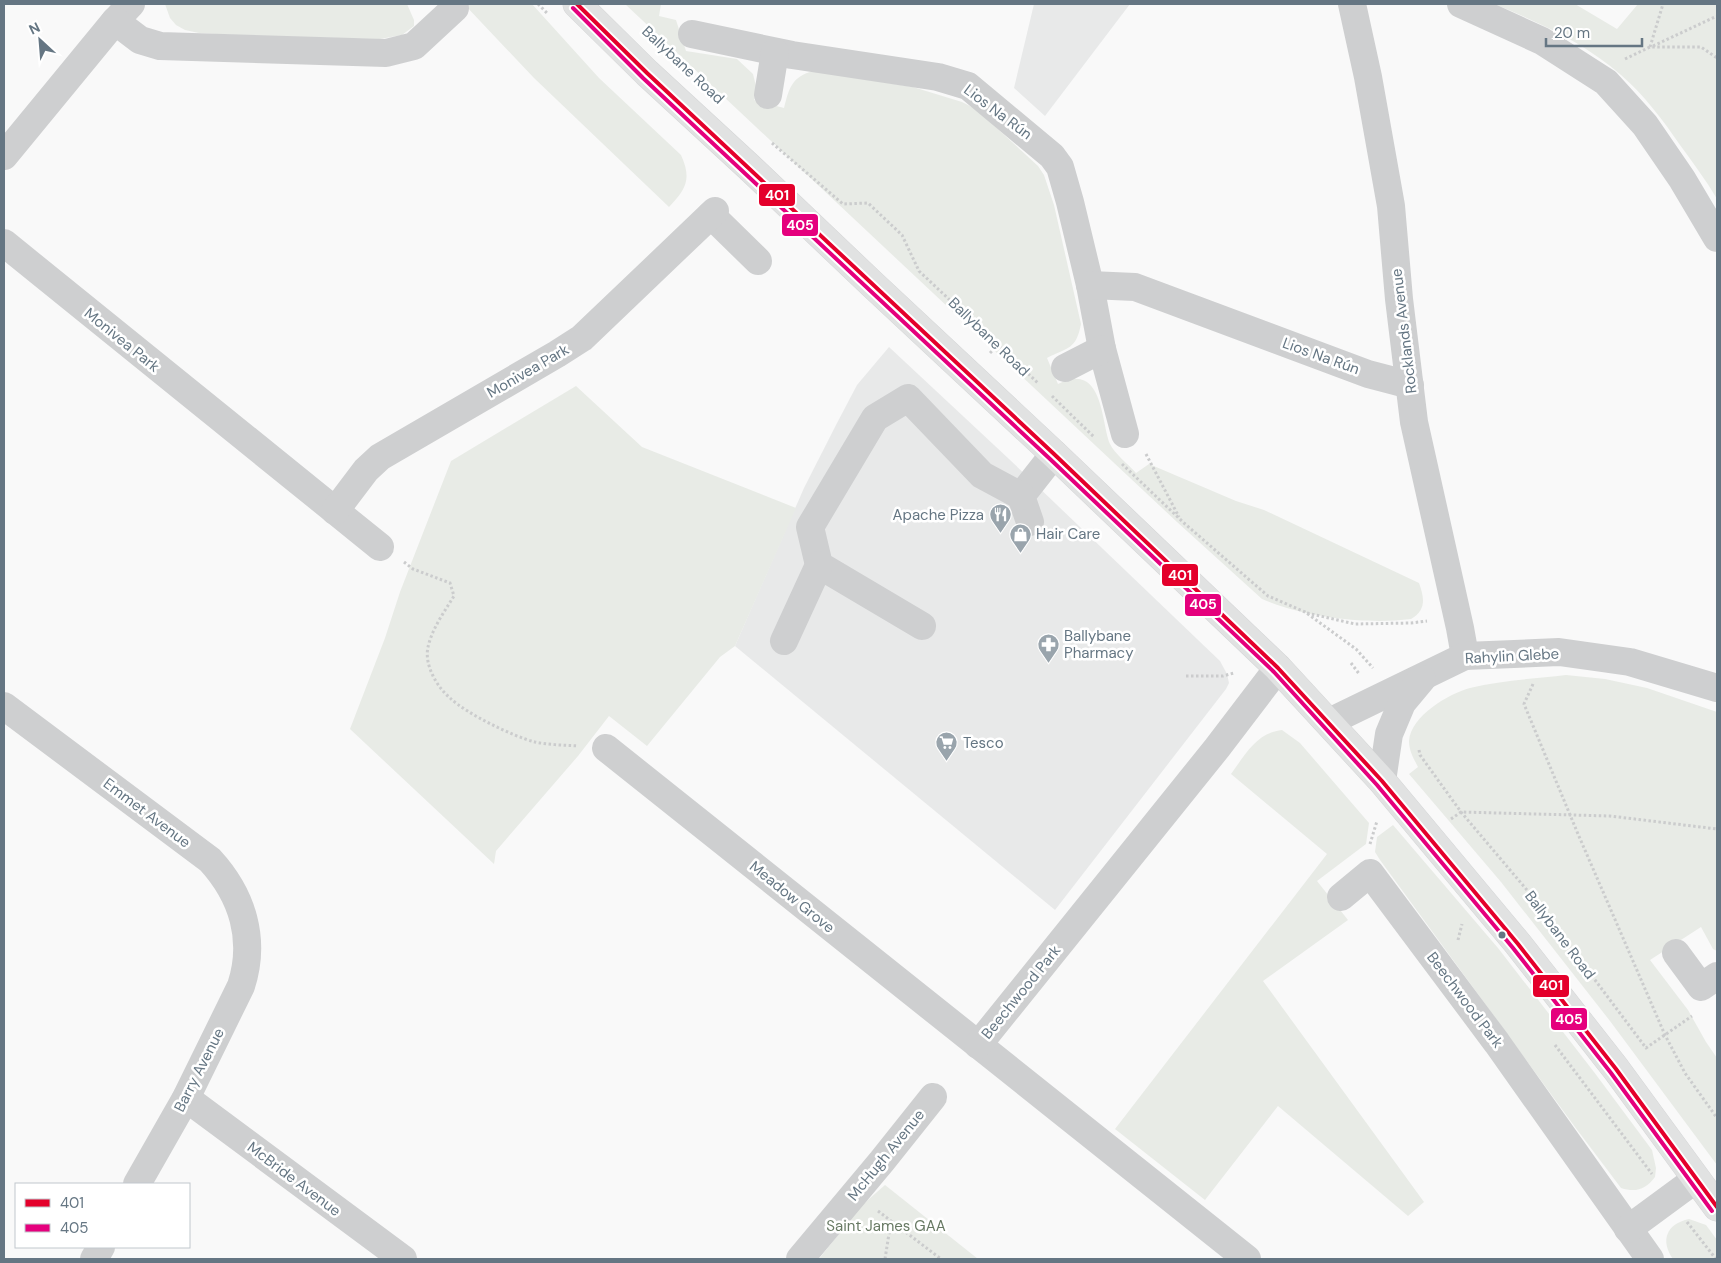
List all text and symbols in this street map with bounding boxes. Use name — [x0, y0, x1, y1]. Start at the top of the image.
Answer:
north arrow — [15, 15, 65, 65]
scale bar — [1546, 15, 1642, 47]
text: N — [26, 18, 43, 39]
street label: Ballybane Road — [637, 22, 729, 108]
text: 20 m — [1554, 23, 1590, 43]
street label: Lios Na Rún — [960, 80, 1036, 144]
line badge: 401 — [758, 183, 796, 207]
text: 401 — [765, 186, 789, 204]
line badge: 405 — [781, 213, 819, 237]
text: 405 — [786, 216, 814, 234]
street label: Rocklands Avenue — [1386, 267, 1422, 395]
street label: Ballybane Road — [944, 293, 1034, 381]
street label: Monivea Park — [80, 303, 164, 377]
street label: Lios Na Rún — [1280, 333, 1362, 379]
street label: Monivea Park — [483, 339, 573, 403]
restaurant icon: Apache Pizza — [988, 503, 1012, 534]
place label: Apache Pizza — [893, 505, 984, 525]
shop icon: Hair Care — [1008, 522, 1032, 553]
place label: Hair Care — [1036, 524, 1100, 544]
line badge: 401 — [1161, 563, 1199, 587]
text: 401 — [1168, 566, 1192, 584]
line badge: 405 — [1184, 593, 1222, 617]
text: 405 — [1189, 595, 1217, 613]
place label: Ballybane Pharmacy — [1064, 626, 1134, 663]
pharmacy icon: Ballybane Pharmacy — [1036, 633, 1060, 664]
street label: Rahylin Glebe — [1464, 644, 1560, 668]
supermarket icon: Tesco — [935, 731, 959, 762]
place label: Tesco — [963, 733, 1004, 753]
street label: Emmet Avenue — [99, 774, 195, 852]
street label: Meadow Grove — [745, 857, 839, 937]
street label: Ballybane Road — [1520, 887, 1600, 983]
unlabelled marker — [1497, 930, 1507, 940]
street label: Beechwood Park — [977, 941, 1065, 1043]
street label: Beechwood Park — [1422, 948, 1508, 1052]
line badge: 401 — [1532, 974, 1570, 998]
text: 401 — [1539, 976, 1563, 994]
line badge: 405 — [1550, 1007, 1588, 1031]
text: 405 — [1555, 1010, 1583, 1028]
street label: Barry Avenue — [169, 1025, 229, 1115]
street label: McHugh Avenue — [843, 1105, 929, 1205]
street label: McBride Avenue — [243, 1137, 345, 1221]
legend — [15, 1183, 190, 1248]
text: 401 — [60, 1193, 84, 1213]
park label: Saint James GAA — [826, 1216, 946, 1236]
text: 405 — [60, 1218, 89, 1238]

